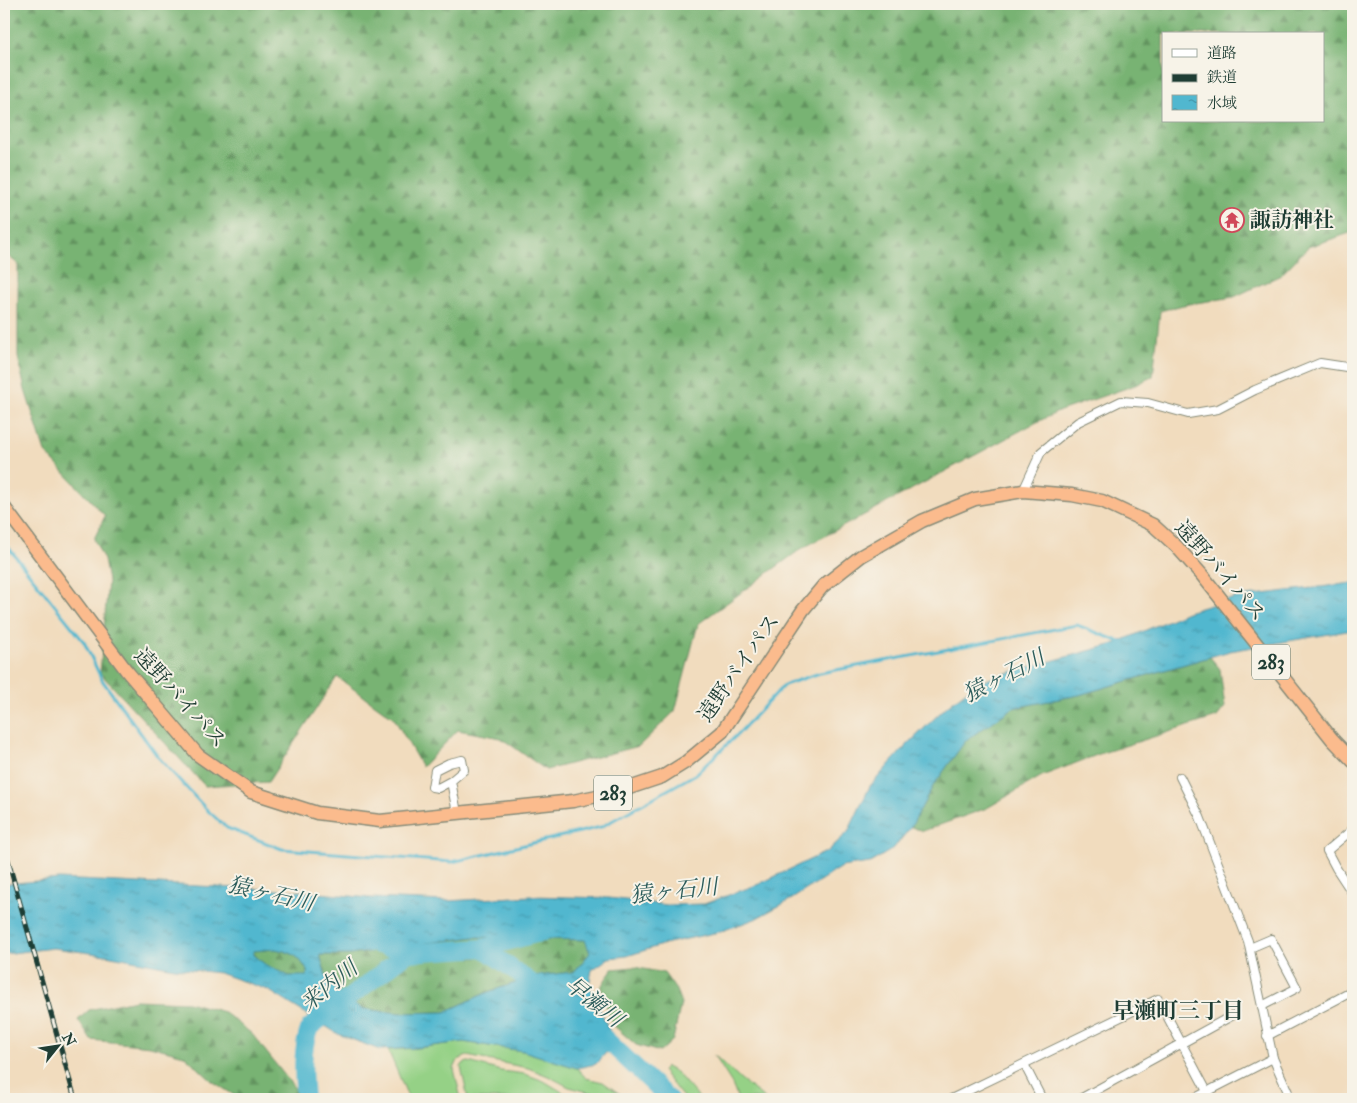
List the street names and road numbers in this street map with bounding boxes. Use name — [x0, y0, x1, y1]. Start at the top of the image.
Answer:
street label: 遠野バイパス — [1169, 515, 1271, 627]
street label: 遠野バイパス — [692, 609, 786, 727]
street label: 遠野バイパス — [128, 642, 232, 754]
road number: 283 — [1252, 644, 1290, 680]
road number: 283 — [594, 776, 632, 810]

